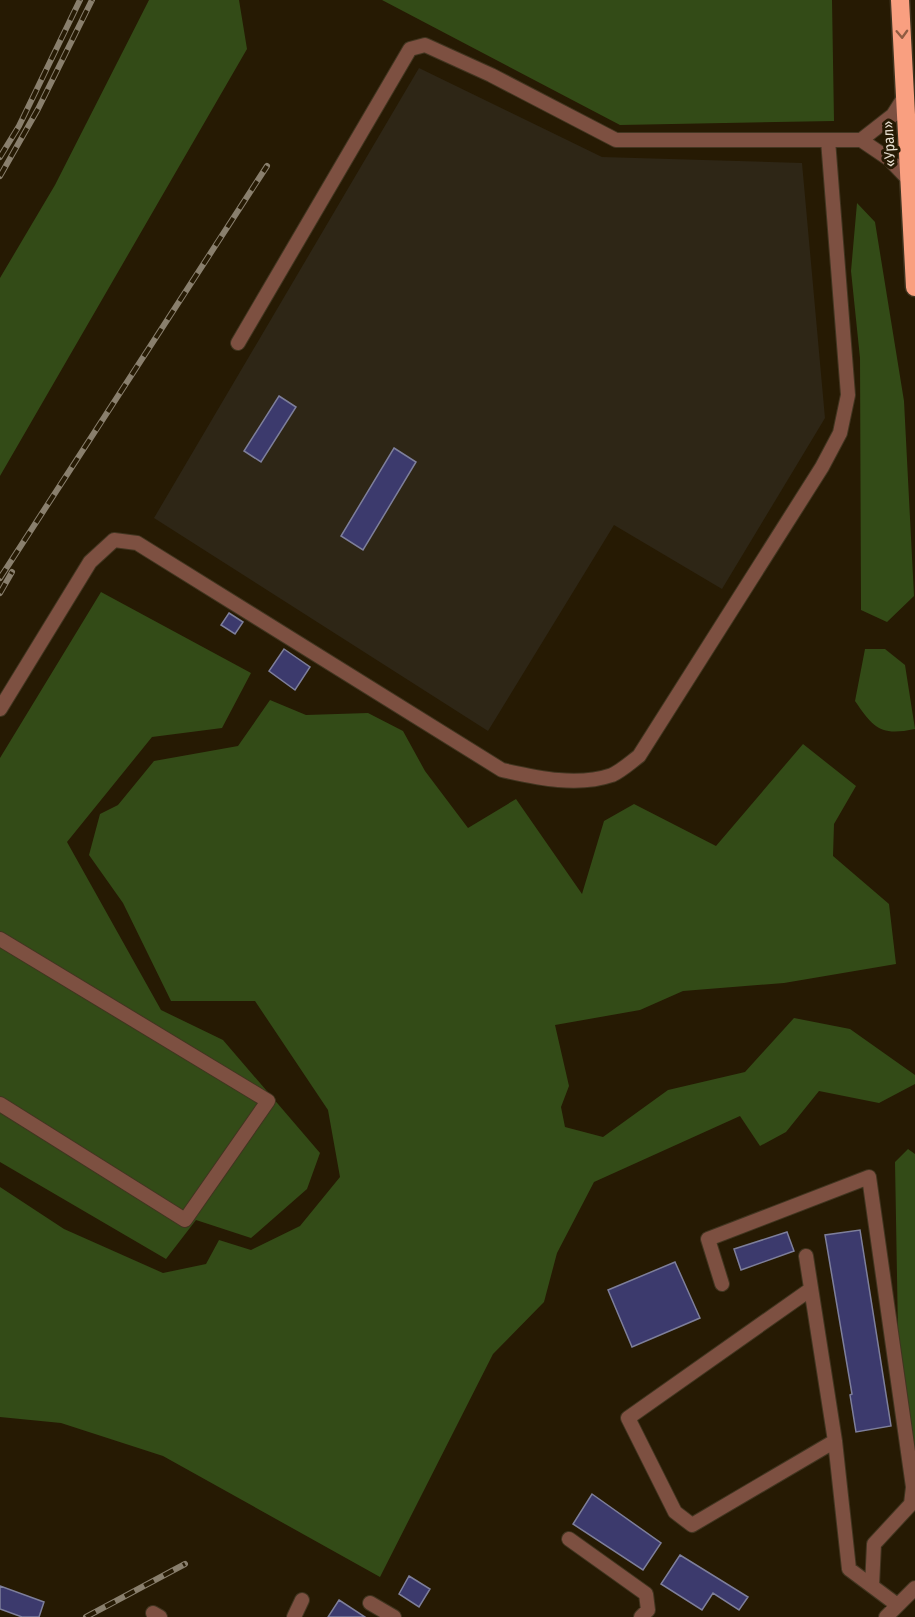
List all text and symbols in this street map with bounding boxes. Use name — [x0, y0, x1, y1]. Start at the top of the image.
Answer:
one-way arrow — [895, 29, 908, 38]
street label: «Урал» — [879, 120, 899, 168]

